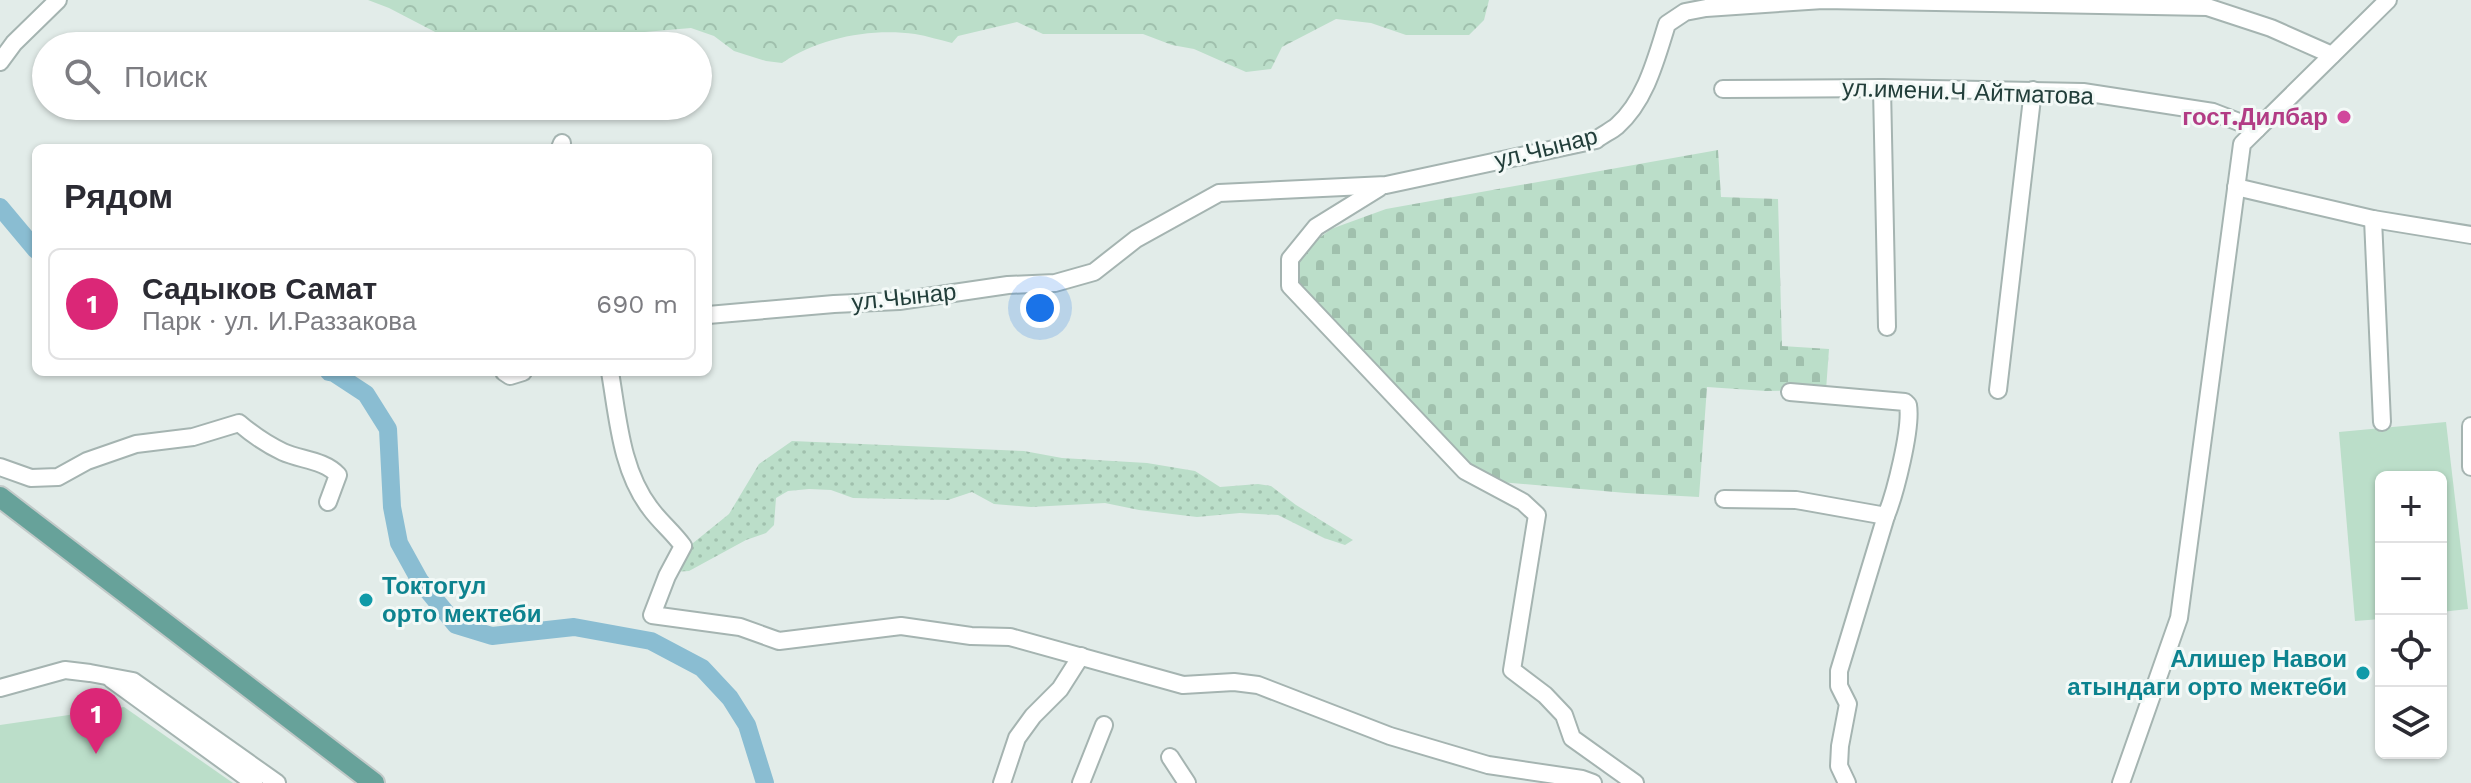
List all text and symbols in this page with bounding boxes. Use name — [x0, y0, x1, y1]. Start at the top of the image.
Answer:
search box — [32, 32, 712, 120]
icon: search — [60, 54, 104, 98]
text: Поиск — [124, 59, 207, 94]
street label: ул.имени.Ч Айтматова — [1842, 74, 2095, 110]
place label: гост.Дилбар — [2182, 103, 2328, 131]
marker: гост.Дилбар — [2335, 108, 2353, 126]
street label: ул.Чынар — [1492, 122, 1600, 174]
text: Рядом — [64, 176, 173, 216]
text: Садыков Самат — [142, 271, 377, 306]
street label: ул.Чынар — [850, 278, 958, 316]
your location — [1020, 288, 1060, 328]
text: 1 — [86, 289, 98, 319]
text: 690 m — [596, 289, 678, 319]
text: Парк · ул. И.Раззакова — [142, 306, 416, 336]
map controls — [2375, 471, 2447, 759]
button: + — [2375, 471, 2447, 543]
button: − — [2375, 543, 2447, 615]
place label: Токтогул орто мектеби — [382, 572, 541, 628]
marker: Токтогул орто мектеби — [357, 591, 375, 609]
button: locate — [2375, 615, 2447, 687]
place label: Алишер Навои атындаги орто мектеби — [2067, 645, 2347, 701]
marker: Алишер Навои атындаги орто мектеби — [2354, 664, 2372, 682]
button: layers — [2375, 687, 2447, 759]
pin: 1 — [70, 688, 122, 754]

